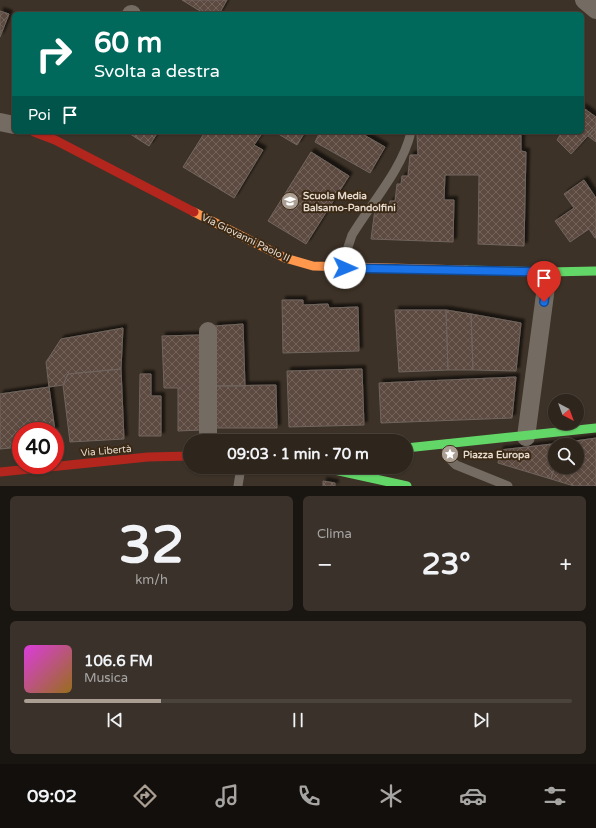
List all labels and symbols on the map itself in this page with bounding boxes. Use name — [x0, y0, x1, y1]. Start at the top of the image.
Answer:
place label: Scuola Media Balsamo-Pandolfini — [303, 190, 396, 214]
school or university icon: Scuola Media Balsamo-Pandolfini — [280, 191, 300, 211]
street label: Via Giovanni Paolo II — [199, 211, 292, 265]
position arrow — [324, 247, 366, 289]
pin — [527, 261, 561, 302]
north arrow — [548, 394, 584, 430]
speed limit sign: 40 — [12, 422, 64, 474]
street label: Via Libertà — [80, 443, 132, 459]
place icon: Piazza Europa — [440, 444, 460, 464]
place label: Piazza Europa — [463, 449, 530, 461]

